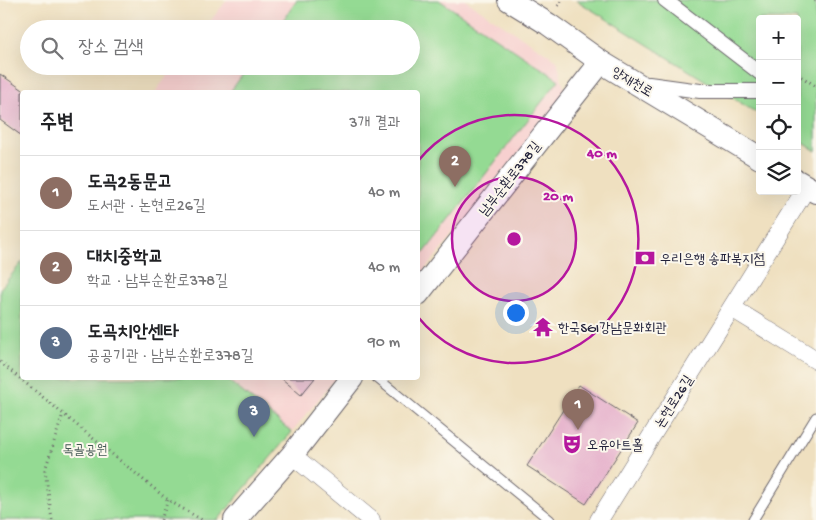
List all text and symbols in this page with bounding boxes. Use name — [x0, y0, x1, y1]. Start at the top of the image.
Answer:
map controls — [756, 15, 801, 195]
button: + — [756, 15, 801, 60]
search box — [20, 20, 420, 75]
icon: search — [38, 34, 66, 62]
text: 장소 검색 — [78, 37, 144, 60]
button: − — [756, 60, 801, 105]
street label: 양재천로 — [608, 64, 655, 102]
button: locate — [756, 105, 801, 150]
text: 주변 — [40, 112, 74, 137]
text: 3개 결과 — [349, 115, 400, 134]
street label: 남부순환로378길 — [477, 138, 546, 220]
text: 40 m — [586, 145, 617, 163]
pin: 2 — [439, 146, 471, 187]
button: layers — [756, 150, 801, 195]
text: 도곡2동문고 — [87, 172, 173, 195]
text: 1 — [53, 184, 59, 203]
text: 40 m — [368, 184, 400, 203]
text: 20 m — [543, 188, 573, 206]
text: 도서관 · 논현로26길 — [87, 198, 206, 217]
centre of rings — [505, 230, 523, 248]
text: 대치중학교 — [87, 247, 163, 270]
bank icon: 우리은행 송파북지점 — [634, 247, 656, 269]
place label: 우리은행 송파북지점 — [660, 252, 765, 269]
text: 2 — [52, 259, 60, 278]
text: 40 m — [368, 259, 400, 278]
text: 학교 · 남부순환로378길 — [87, 273, 228, 292]
your location — [503, 300, 529, 326]
temple icon: 한국SGI강남문화회관 — [532, 316, 554, 338]
place label: 한국SGI강남문화회관 — [558, 321, 667, 338]
text: 도곡치안센타 — [87, 322, 179, 345]
text: 3 — [52, 334, 60, 353]
text: 90 m — [368, 334, 400, 353]
text: 공공기관 · 남부순환로378길 — [87, 348, 254, 367]
street label: 논현로26길 — [652, 372, 698, 432]
pin: 1 — [562, 389, 594, 430]
pin: 3 — [238, 396, 270, 437]
theatre icon: 오유아트홀 — [561, 433, 583, 455]
place label: 오유아트홀 — [587, 437, 643, 455]
park label: 독골공원 — [62, 443, 108, 460]

